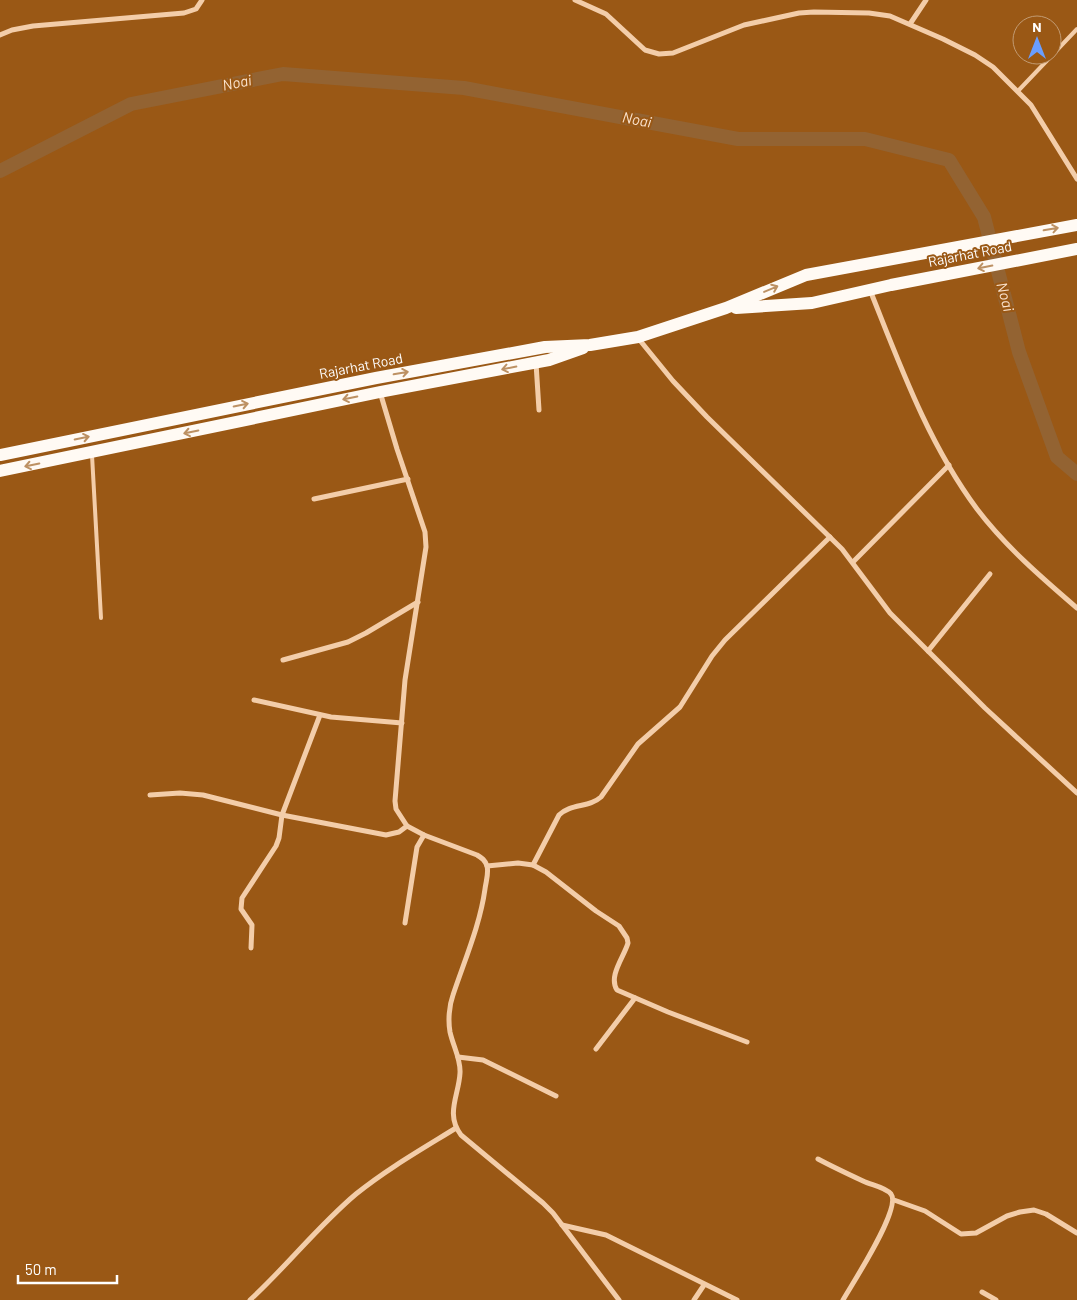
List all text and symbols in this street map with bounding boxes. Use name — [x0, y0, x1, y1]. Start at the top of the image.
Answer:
north arrow — [1012, 15, 1062, 65]
text: N — [1032, 18, 1042, 35]
water label: Noai — [221, 70, 253, 94]
water label: Noai — [621, 107, 654, 131]
one-way arrow — [1043, 224, 1059, 234]
street label: Rajarhat Road — [927, 237, 1013, 270]
one-way arrow — [978, 262, 994, 272]
water label: Noai — [993, 280, 1019, 314]
one-way arrow — [763, 284, 778, 294]
street label: Rajarhat Road — [318, 349, 404, 382]
one-way arrow — [502, 363, 518, 373]
one-way arrow — [392, 368, 408, 378]
one-way arrow — [342, 394, 358, 403]
one-way arrow — [233, 400, 249, 409]
one-way arrow — [183, 427, 199, 437]
one-way arrow — [74, 433, 90, 442]
one-way arrow — [24, 461, 40, 470]
scale bar — [18, 1252, 116, 1284]
text: 50 m — [25, 1260, 57, 1278]

